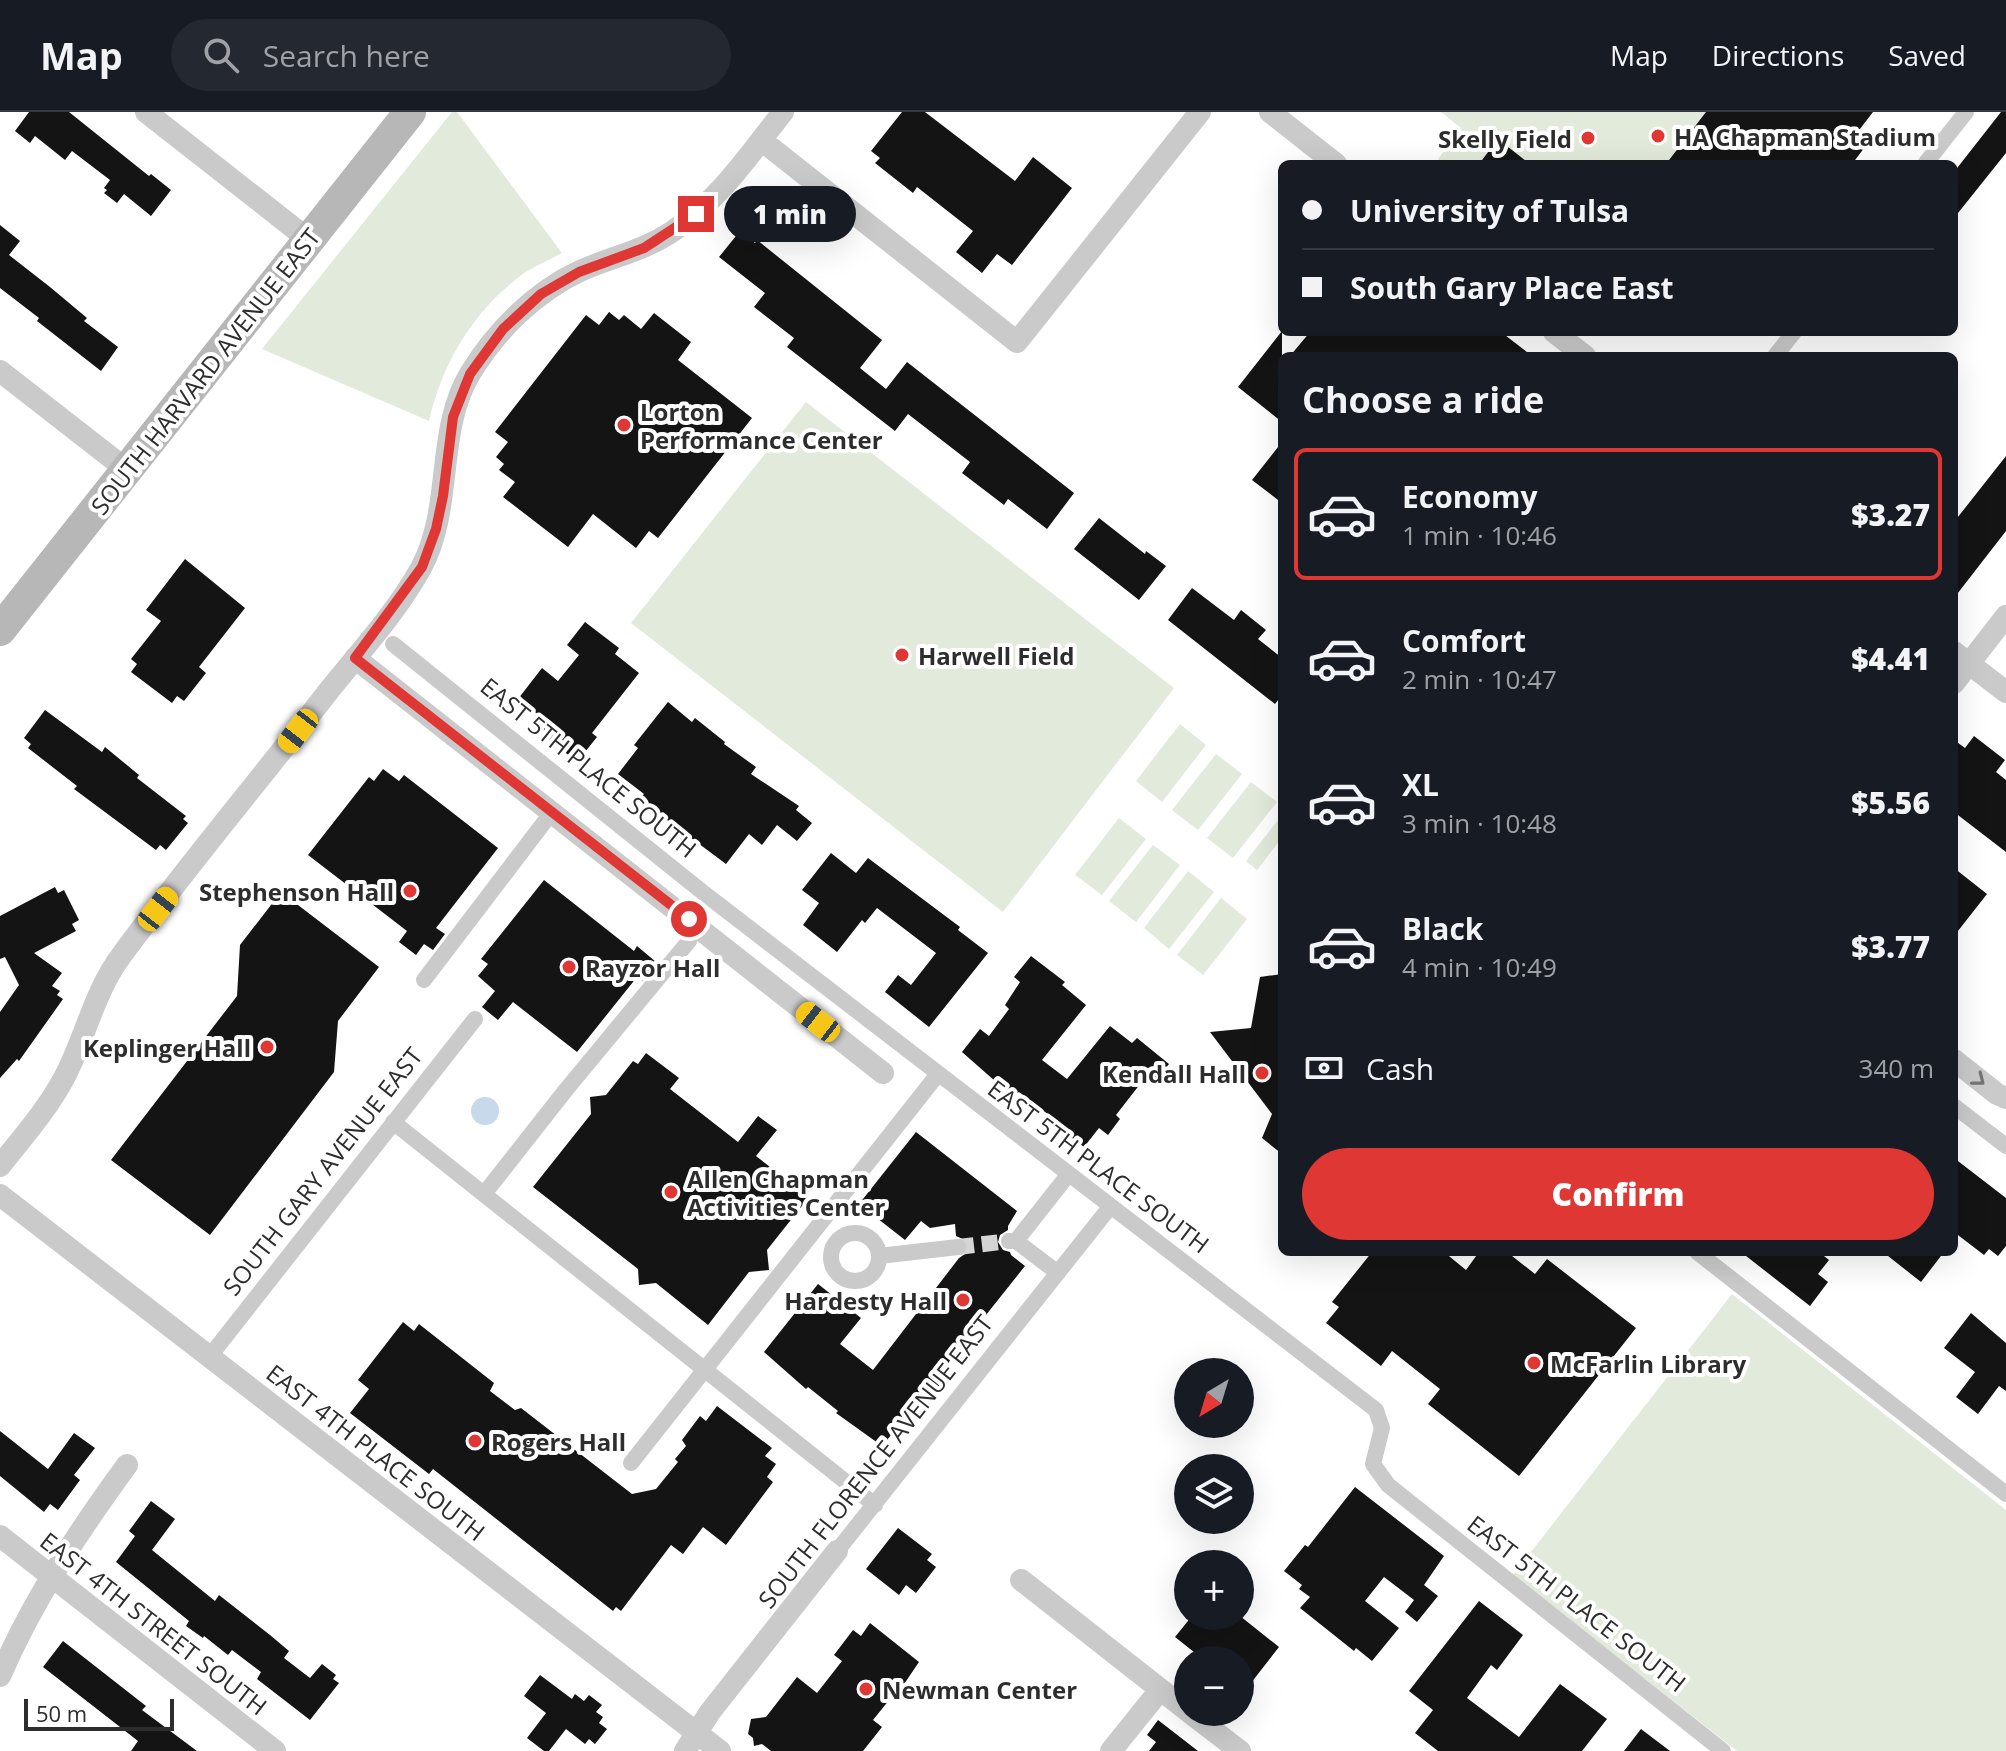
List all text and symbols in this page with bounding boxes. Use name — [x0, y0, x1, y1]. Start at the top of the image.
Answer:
search box — [171, 19, 731, 91]
text: Map — [40, 29, 123, 81]
icon: search — [199, 33, 243, 77]
text: Search here — [263, 35, 430, 76]
text: Map — [1610, 36, 1668, 74]
text: Directions — [1712, 36, 1844, 74]
text: Saved — [1888, 36, 1966, 74]
place label: HA Chapman Stadium — [1674, 120, 1936, 153]
place label: Skelly Field — [1438, 122, 1572, 155]
marker: HA Chapman Stadium — [1649, 127, 1667, 145]
marker: Skelly Field — [1579, 129, 1597, 147]
callout: 1 min — [724, 186, 856, 242]
text: University of Tulsa — [1350, 190, 1629, 231]
route end — [678, 196, 714, 232]
text: 1 min — [753, 196, 827, 232]
street label: SOUTH HARVARD AVENUE EAST — [83, 221, 327, 521]
text: South Gary Place East — [1350, 267, 1674, 308]
text: Choose a ride — [1302, 375, 1544, 424]
place label: Lorton Performance Center — [640, 395, 883, 456]
marker: Lorton Performance Center — [615, 416, 633, 434]
text: Economy — [1402, 476, 1538, 517]
icon: car — [1306, 478, 1378, 550]
text: $3.27 — [1851, 494, 1930, 535]
text: 1 min · 10:46 — [1402, 517, 1557, 553]
text: Comfort — [1402, 620, 1526, 661]
icon: car — [1306, 622, 1378, 694]
text: $4.41 — [1851, 638, 1930, 679]
place label: Harwell Field — [918, 639, 1075, 672]
marker: Harwell Field — [893, 646, 911, 664]
text: 2 min · 10:47 — [1402, 661, 1557, 697]
street label: EAST 5TH PLACE SOUTH — [474, 670, 704, 864]
car — [274, 705, 322, 757]
text: XL — [1402, 764, 1439, 805]
icon: car — [1306, 766, 1378, 838]
text: $5.56 — [1851, 782, 1930, 823]
text: 3 min · 10:48 — [1402, 805, 1557, 841]
place label: Stephenson Hall — [199, 875, 394, 908]
marker: Stephenson Hall — [401, 882, 419, 900]
car — [134, 883, 182, 935]
route start — [671, 901, 707, 937]
text: Black — [1402, 908, 1483, 949]
icon: car — [1306, 910, 1378, 982]
text: $3.77 — [1851, 926, 1930, 967]
text: 4 min · 10:49 — [1402, 949, 1557, 985]
place label: Rayzor Hall — [585, 951, 720, 984]
marker: Rayzor Hall — [560, 958, 578, 976]
car — [792, 998, 844, 1046]
place label: Keplinger Hall — [83, 1031, 251, 1064]
marker: Keplinger Hall — [258, 1038, 276, 1056]
street label: SOUTH GARY AVENUE EAST — [215, 1040, 429, 1302]
icon: cash — [1302, 1046, 1346, 1090]
text: Cash — [1366, 1048, 1434, 1089]
text: 340 m — [1859, 1050, 1934, 1086]
place label: Kendall Hall — [1102, 1057, 1246, 1090]
marker: Kendall Hall — [1253, 1064, 1271, 1082]
one-way arrow — [1970, 1071, 1985, 1085]
street label: EAST 5TH PLACE SOUTH — [982, 1072, 1216, 1260]
button: Confirm — [1302, 1148, 1934, 1240]
place label: Allen Chapman Activities Center — [687, 1162, 886, 1223]
marker: Allen Chapman Activities Center — [662, 1183, 680, 1201]
place label: Hardesty Hall — [784, 1284, 947, 1317]
marker: Hardesty Hall — [954, 1291, 972, 1309]
street label: SOUTH FLORENCE AVENUE EAST — [750, 1307, 1000, 1615]
place label: McFarlin Library — [1550, 1347, 1747, 1380]
marker: McFarlin Library — [1525, 1354, 1543, 1372]
street label: EAST 4TH PLACE SOUTH — [260, 1356, 492, 1548]
north arrow — [1174, 1358, 1254, 1438]
map controls — [1174, 1358, 1254, 1726]
place label: Rogers Hall — [491, 1425, 626, 1458]
marker: Rogers Hall — [466, 1432, 484, 1450]
button: layers — [1174, 1454, 1254, 1534]
street label: EAST 5TH PLACE SOUTH — [1461, 1507, 1693, 1699]
street label: EAST 4TH STREET SOUTH — [34, 1524, 274, 1722]
button: + — [1174, 1550, 1254, 1630]
button: − — [1174, 1646, 1254, 1726]
place label: Newman Center — [882, 1673, 1077, 1706]
marker: Newman Center — [857, 1680, 875, 1698]
scale bar — [24, 1695, 174, 1731]
text: 50 m — [36, 1698, 87, 1728]

